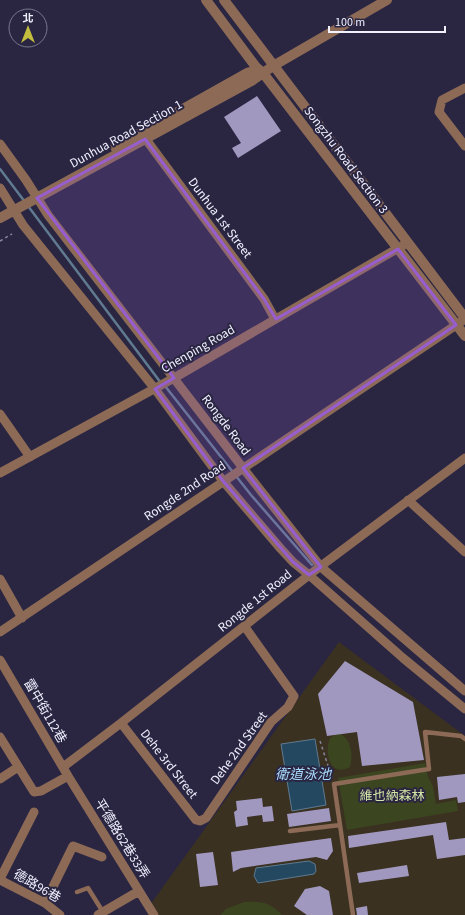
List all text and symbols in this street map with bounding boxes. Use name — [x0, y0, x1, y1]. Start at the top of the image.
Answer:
north arrow — [8, 8, 48, 48]
scale bar — [329, 8, 445, 34]
text: 北 — [23, 11, 34, 26]
text: 100 m — [335, 14, 365, 31]
street label: Dunhua Road Section 1 — [67, 96, 185, 172]
street label: Songzhu Road Section 3 — [300, 103, 392, 217]
street label: Dunhua 1st Street — [184, 174, 257, 263]
street label: Chenping Road — [158, 321, 238, 377]
street label: Rongde Road — [197, 391, 255, 459]
street label: Rongde 2nd Road — [140, 457, 230, 525]
street label: Rongde 1st Road — [214, 565, 296, 637]
street label: 雷中街112巷 — [19, 676, 71, 746]
street label: Dehe 2nd Street — [206, 707, 272, 788]
street label: Dehe 3rd Street — [136, 725, 202, 803]
water label: 衛道泳池 — [275, 765, 333, 785]
park label: 維也納森林 — [359, 787, 425, 805]
street label: 平德路62巷33弄 — [90, 796, 154, 882]
street label: 德路96巷 — [10, 865, 64, 907]

